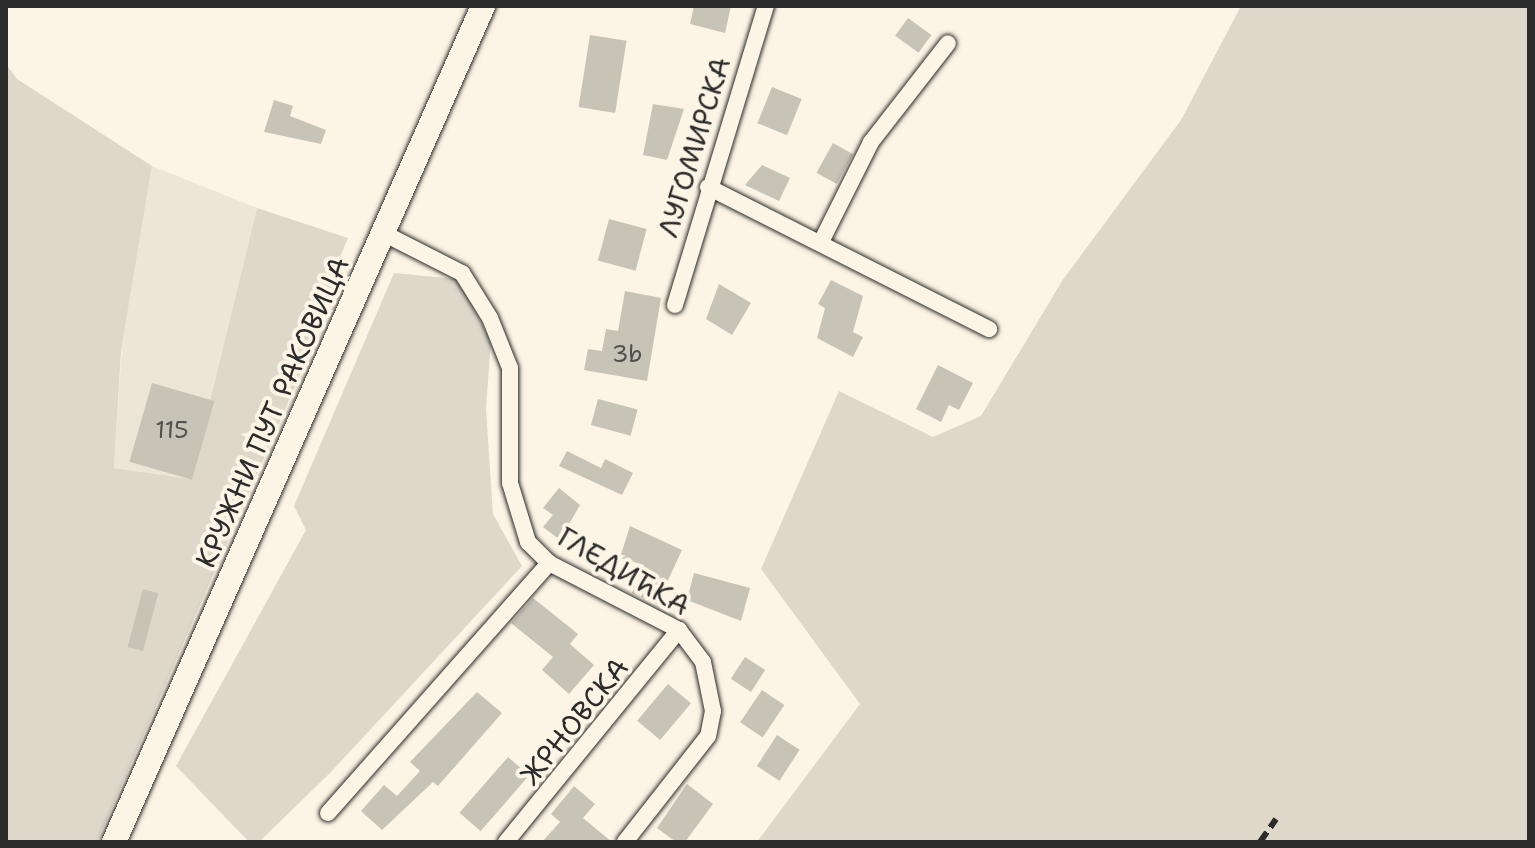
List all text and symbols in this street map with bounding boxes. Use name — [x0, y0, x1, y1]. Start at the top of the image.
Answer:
street label: ЛУГОМИРСКА — [651, 53, 737, 241]
street label: КРУЖНИ ПУТ РАКОВИЦА — [188, 251, 356, 573]
house number: 3b — [612, 341, 642, 369]
house number: 115 — [155, 417, 189, 445]
street label: ГЛЕДИЋКА — [552, 520, 696, 622]
street label: ЖРНОВСКА — [513, 651, 635, 791]

